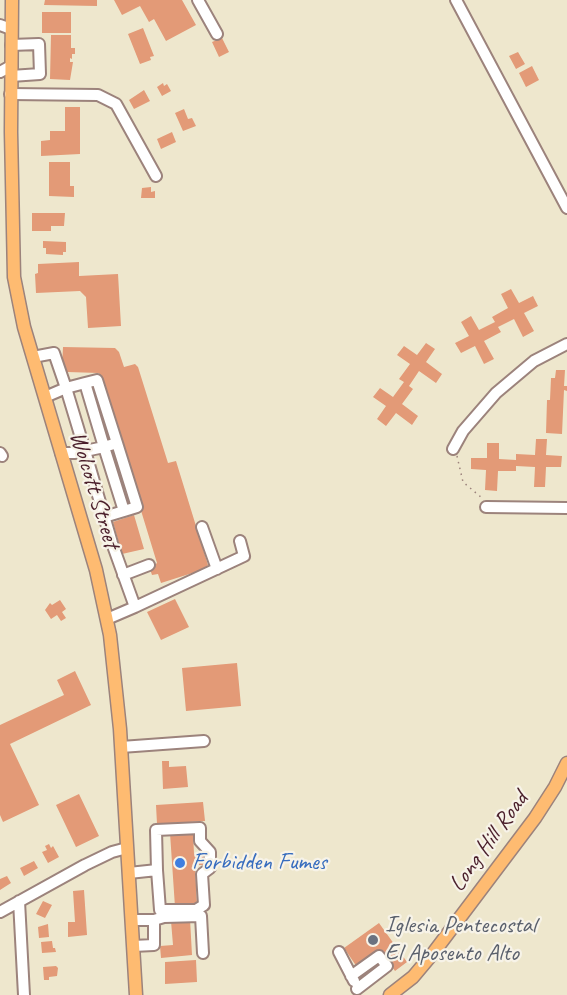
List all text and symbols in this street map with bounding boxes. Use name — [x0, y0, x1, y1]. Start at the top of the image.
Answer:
street label: Wolcott Street — [63, 428, 125, 552]
street label: Long Hill Road — [443, 787, 535, 897]
place label: Forbidden Fumes — [192, 849, 327, 877]
marker: Forbidden Fumes — [173, 856, 187, 870]
place label: Iglesia Pentecostal El Aposento Alto — [385, 912, 536, 968]
marker: Iglesia Pentecostal El Aposento Alto — [366, 933, 380, 947]

